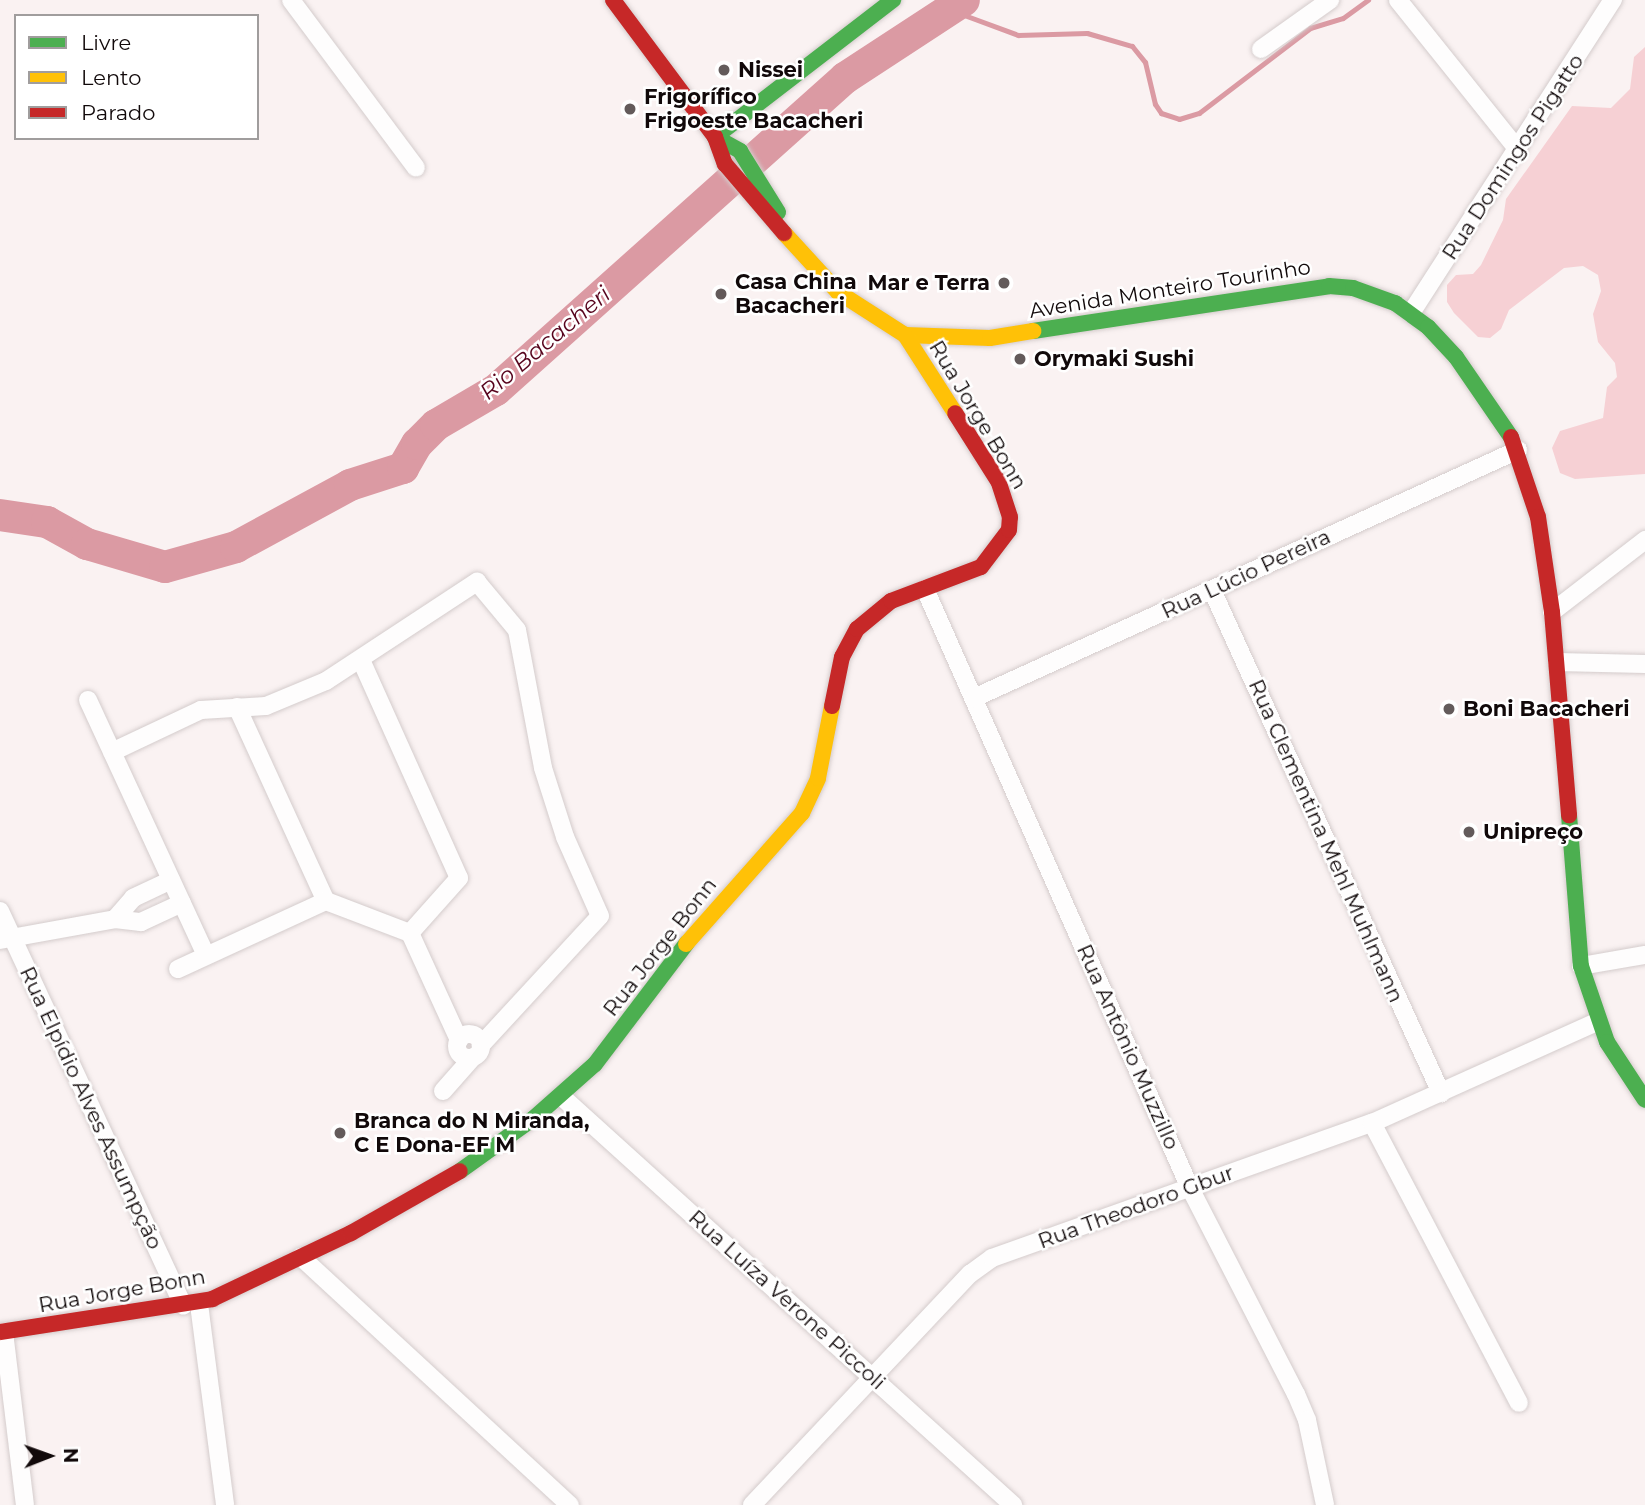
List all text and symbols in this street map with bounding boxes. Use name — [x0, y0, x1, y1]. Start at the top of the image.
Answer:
legend — [14, 14, 259, 140]
text: Livre — [81, 30, 131, 55]
street label: Rua Domingos Pigatto — [1437, 49, 1589, 265]
place label: Nissei — [738, 57, 803, 83]
marker: Nissei — [716, 62, 732, 78]
text: Lento — [81, 65, 141, 90]
place label: Frigorífico Frigoeste Bacacheri — [644, 84, 863, 134]
text: Parado — [81, 100, 156, 125]
marker: Frigorífico Frigoeste Bacacheri — [622, 101, 638, 117]
street label: Avenida Monteiro Tourinho — [1027, 254, 1313, 324]
place label: Casa China Bacacheri — [735, 269, 857, 319]
place label: Mar e Terra — [868, 270, 990, 296]
marker: Mar e Terra — [996, 275, 1012, 291]
water label: Rio Bacacheri — [474, 280, 616, 406]
marker: Casa China Bacacheri — [713, 286, 729, 302]
street label: Rua Jorge Bonn — [924, 336, 1032, 494]
place label: Orymaki Sushi — [1034, 346, 1194, 372]
marker: Orymaki Sushi — [1012, 351, 1028, 367]
street label: Rua Lúcio Pereira — [1158, 524, 1334, 624]
street label: Rua Clementina Mehl Muhlmann — [1243, 676, 1409, 1006]
place label: Boni Bacacheri — [1463, 696, 1630, 722]
marker: Boni Bacacheri — [1441, 701, 1457, 717]
place label: Unipreço — [1483, 819, 1583, 845]
marker: Unipreço — [1461, 824, 1477, 840]
street label: Rua Jorge Bonn — [598, 873, 722, 1021]
street label: Rua Antônio Muzzillo — [1071, 940, 1185, 1154]
street label: Rua Elpídio Alves Assumpção — [14, 963, 168, 1253]
place label: Branca do N Miranda, C E Dona-EF M — [354, 1108, 589, 1158]
marker: Branca do N Miranda, C E Dona-EF M — [332, 1125, 348, 1141]
street label: Rua Theodoro Gbur — [1035, 1160, 1237, 1254]
street label: Rua Luíza Verone Piccoli — [683, 1205, 891, 1395]
street label: Rua Jorge Bonn — [37, 1264, 207, 1318]
north arrow — [14, 1421, 84, 1491]
text: N — [59, 1448, 82, 1463]

